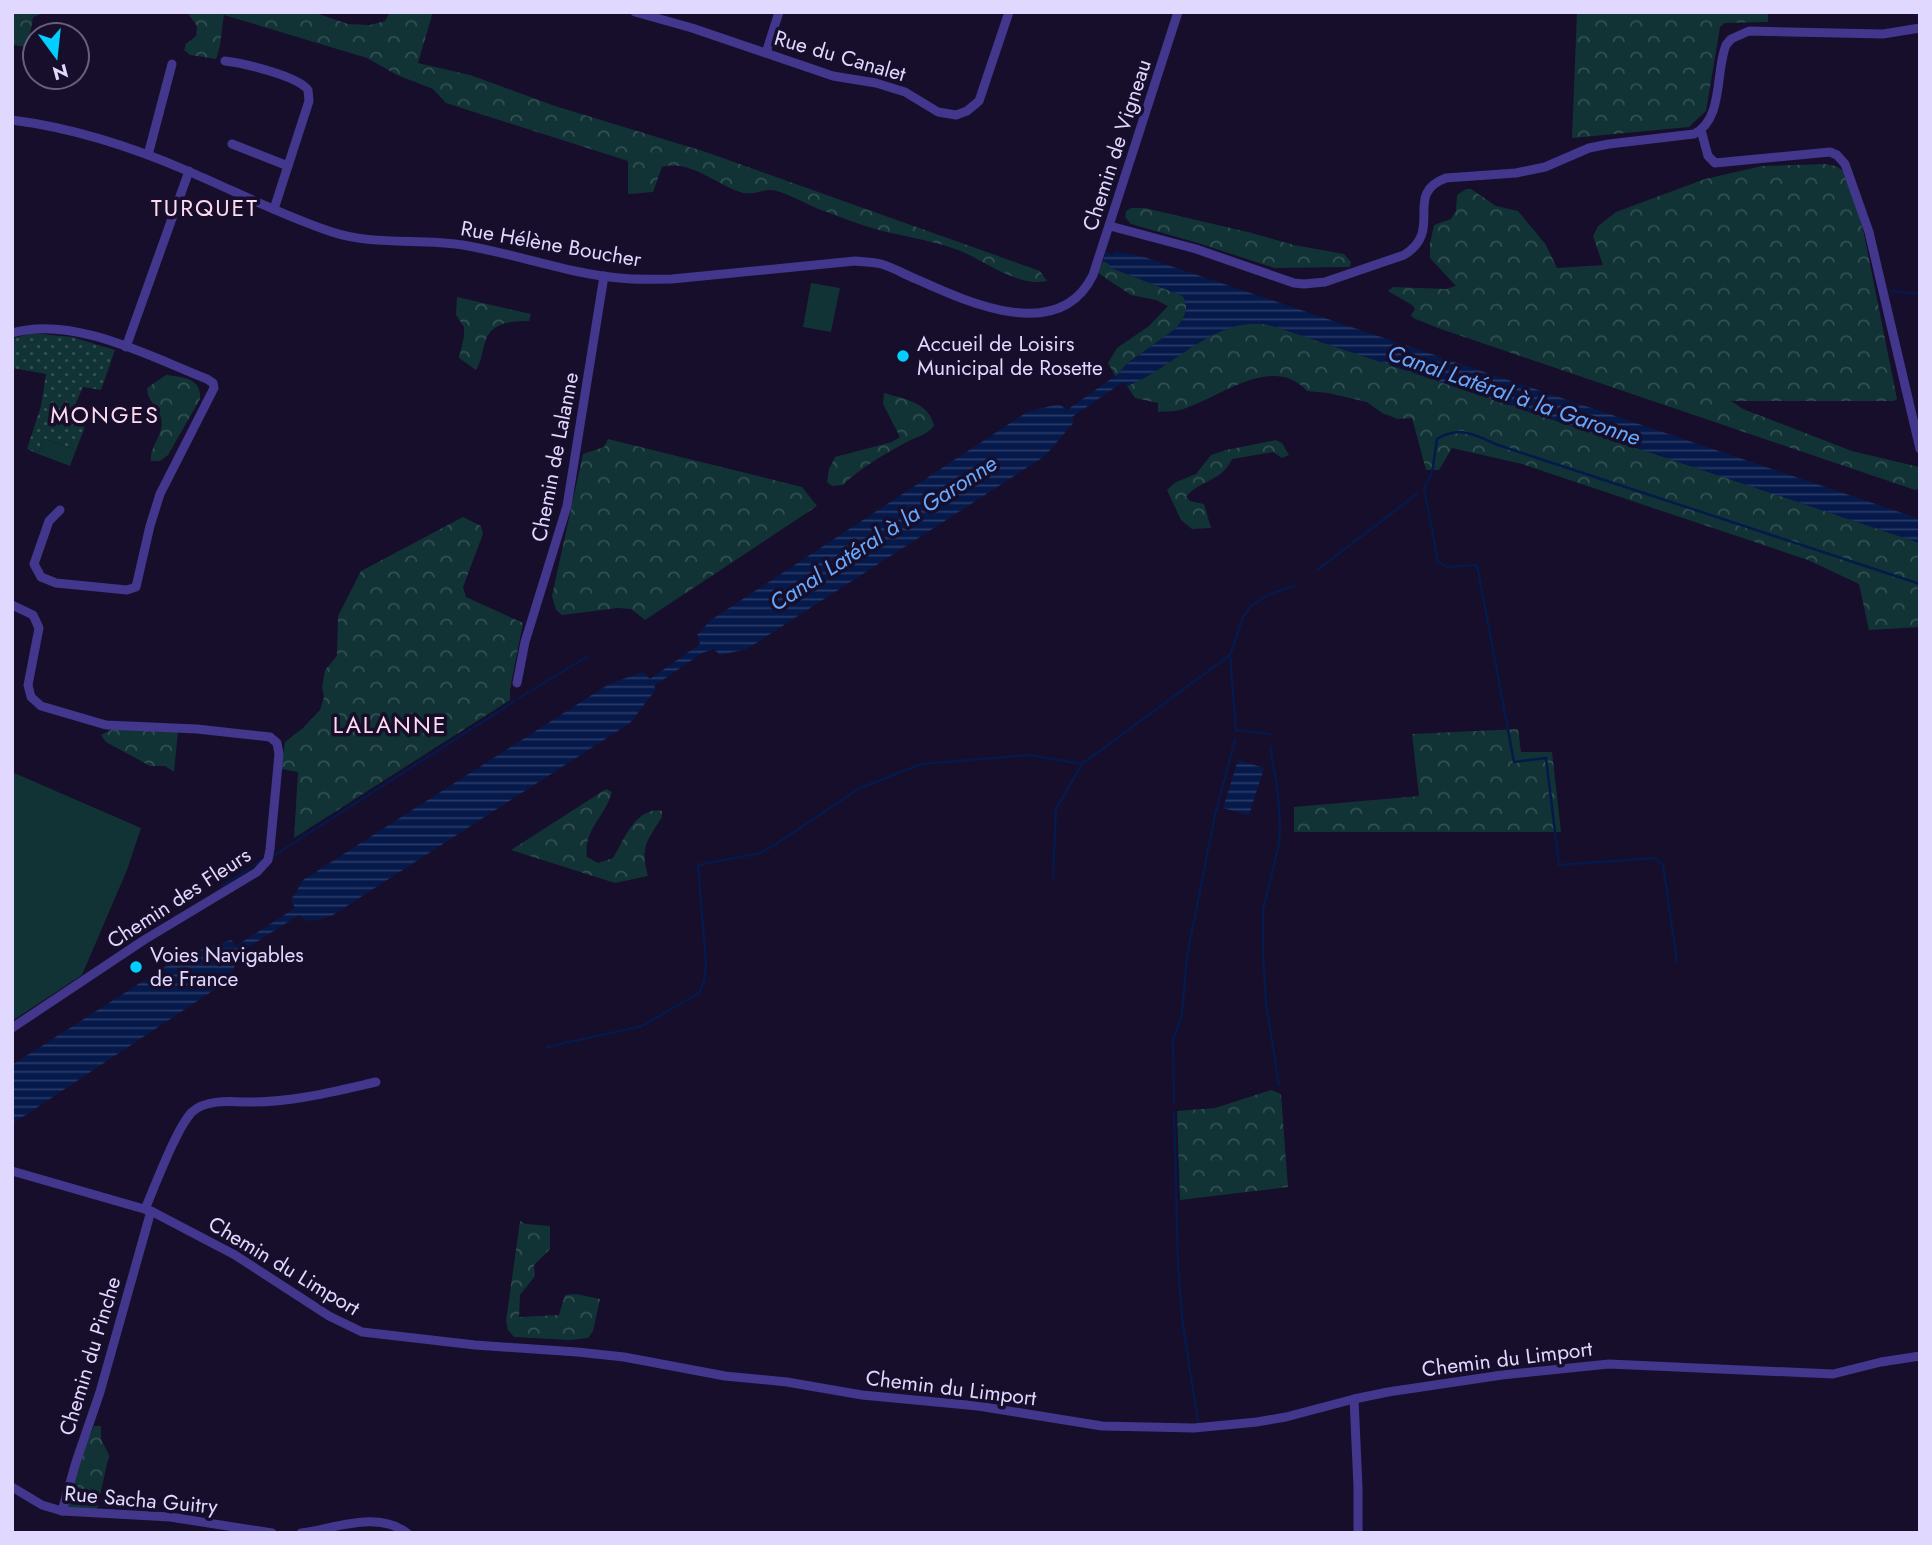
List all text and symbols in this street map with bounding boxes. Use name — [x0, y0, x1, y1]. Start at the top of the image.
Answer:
north arrow — [21, 21, 91, 91]
street label: Rue du Canalet — [771, 23, 909, 89]
street label: Chemin de Vigneau — [1075, 55, 1159, 235]
text: N — [49, 57, 71, 87]
district label: TURQUET — [151, 191, 259, 225]
street label: Rue Hélène Boucher — [458, 213, 644, 275]
place label: Accueil de Loisirs Municipal de Rosette — [917, 329, 1103, 383]
water label: Canal Latéral à la Garonne — [1383, 336, 1645, 454]
marker: Accueil de Loisirs Municipal de Rosette — [895, 348, 911, 364]
street label: Chemin de Lalanne — [524, 370, 586, 544]
district label: MONGES — [50, 398, 160, 432]
water label: Canal Latéral à la Garonne — [762, 446, 1004, 620]
district label: LALANNE — [333, 708, 447, 742]
street label: Chemin des Fleurs — [101, 840, 257, 956]
place label: Voies Navigables de France — [150, 940, 304, 994]
marker: Voies Navigables de France — [128, 959, 144, 975]
street label: Chemin du Limport — [203, 1209, 365, 1323]
street label: Chemin du Pinche — [52, 1273, 128, 1439]
street label: Chemin du Limport — [1420, 1334, 1594, 1384]
street label: Chemin du Limport — [864, 1363, 1038, 1413]
street label: Rue Sacha Guitry — [63, 1478, 220, 1522]

